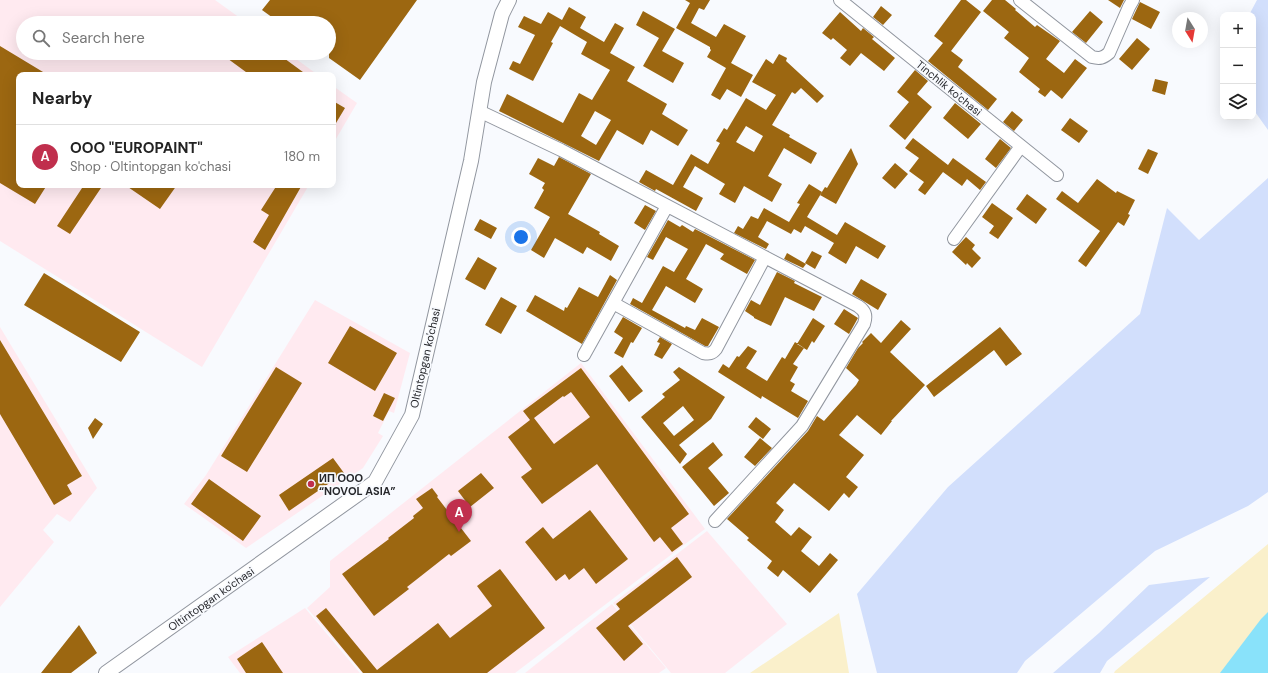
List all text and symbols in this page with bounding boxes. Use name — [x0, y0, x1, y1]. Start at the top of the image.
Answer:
north arrow — [1172, 12, 1208, 48]
map controls — [1220, 12, 1256, 120]
button: + — [1220, 12, 1256, 48]
search box — [16, 16, 336, 60]
icon: search — [30, 27, 52, 49]
text: Search here — [62, 28, 145, 48]
button: − — [1220, 48, 1256, 84]
street label: Tinchlik ko'chasi — [913, 57, 985, 119]
button: layers — [1220, 84, 1256, 120]
text: Nearby — [32, 87, 92, 109]
text: OOO "EUROPAINT" — [70, 138, 203, 158]
text: A — [40, 148, 50, 165]
text: 180 m — [284, 148, 320, 165]
text: Shop · Oltintopgan ko'chasi — [70, 158, 231, 175]
your location — [511, 227, 531, 247]
street label: Oltintopgan ko'chasi — [407, 307, 443, 409]
place label: ИП ООО “NOVOL ASIA” — [319, 471, 395, 498]
marker: ИП ООО “NOVOL ASIA” — [306, 479, 316, 489]
pin: A — [446, 499, 472, 532]
street label: Oltintopgan ko'chasi — [165, 564, 257, 634]

